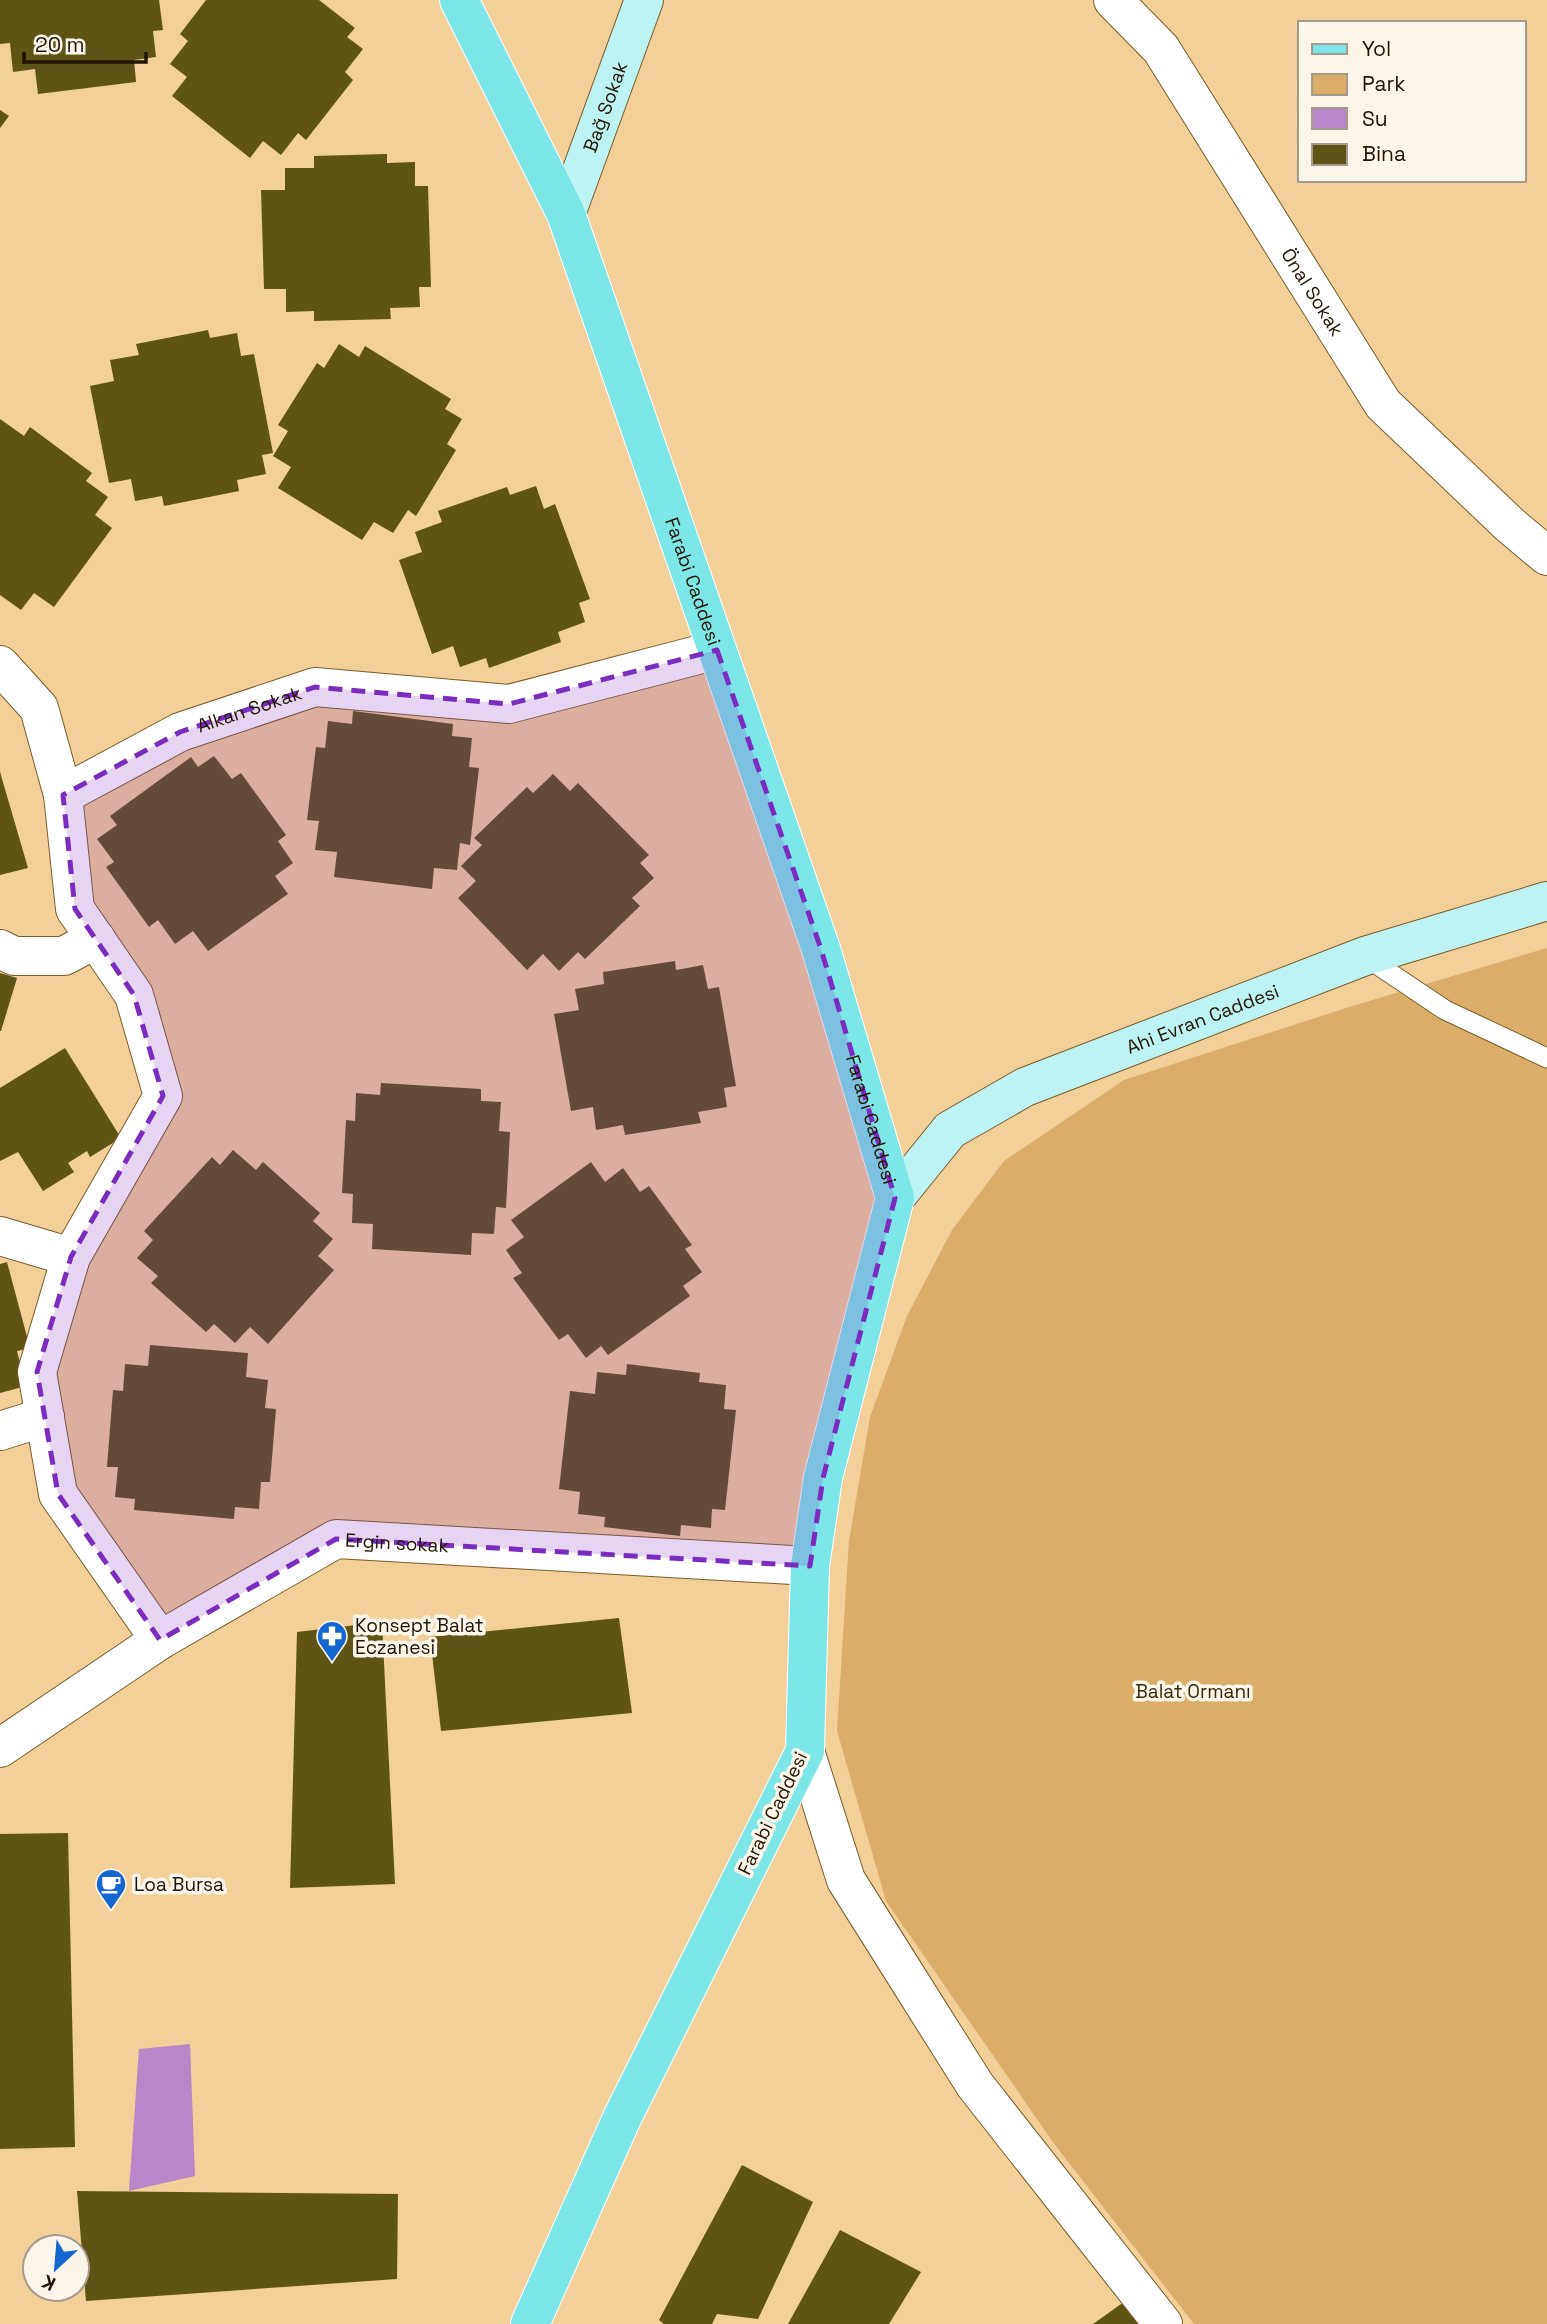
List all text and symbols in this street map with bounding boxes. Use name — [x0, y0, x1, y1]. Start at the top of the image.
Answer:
scale bar — [24, 21, 147, 65]
legend — [1298, 21, 1526, 182]
text: 20 m — [35, 31, 85, 58]
text: Yol — [1362, 35, 1391, 62]
street label: Bağ Sokak — [578, 58, 634, 156]
text: Park — [1362, 70, 1406, 97]
text: Su — [1362, 105, 1388, 132]
text: Bina — [1362, 140, 1406, 167]
street label: Önal Sokak — [1275, 243, 1349, 341]
street label: Farabi Caddesi — [659, 514, 727, 649]
street label: Alkan Sokak — [194, 680, 305, 738]
street label: Ahi Evran Caddesi — [1123, 978, 1283, 1060]
street label: Farabi Caddesi — [840, 1052, 902, 1187]
street label: Ergin sokak — [344, 1528, 449, 1558]
place label: Konsept Balat Eczanesi — [355, 1613, 484, 1660]
pharmacy icon: Konsept Balat Eczanesi — [315, 1619, 349, 1663]
park label: Balat Ormanı — [1135, 1679, 1251, 1704]
street label: Farabi Caddesi — [732, 1748, 813, 1879]
cafe icon: Loa Bursa — [94, 1867, 128, 1911]
place label: Loa Bursa — [134, 1872, 224, 1897]
north arrow — [21, 2233, 91, 2303]
text: K — [38, 2269, 60, 2297]

